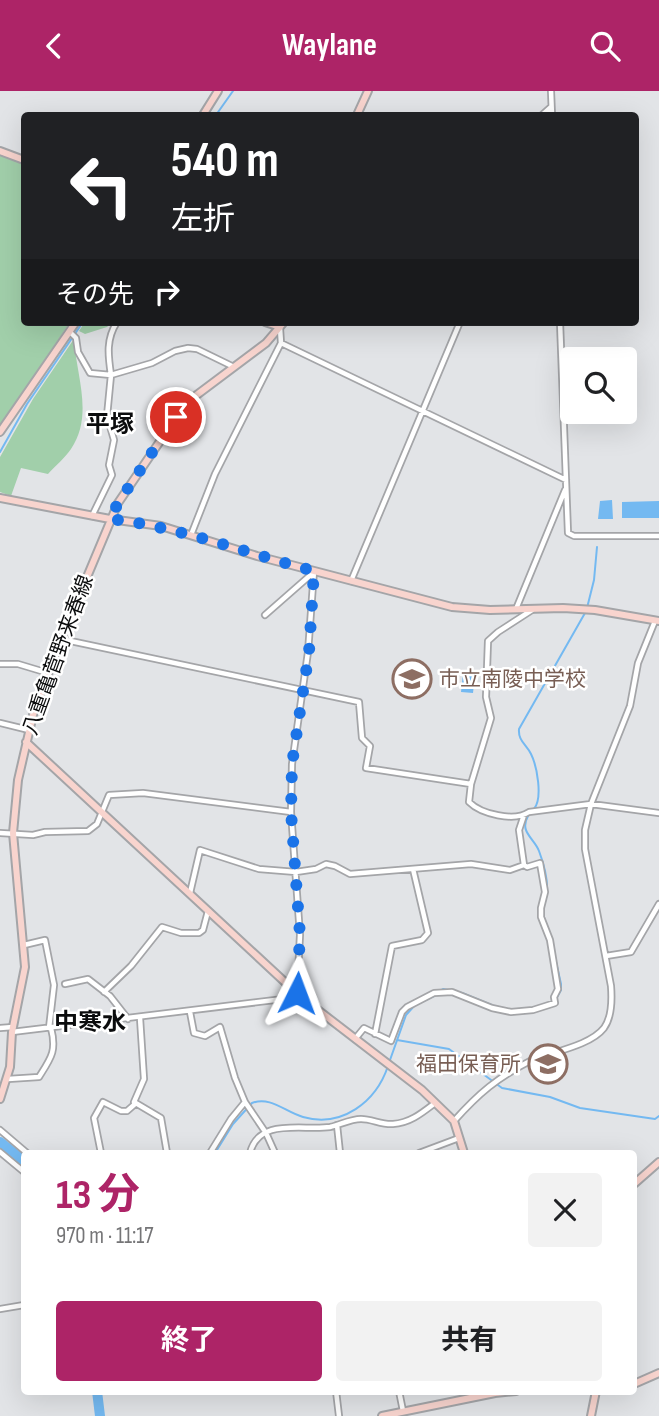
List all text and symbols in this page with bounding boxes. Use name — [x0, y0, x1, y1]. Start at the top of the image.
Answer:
text: Waylane — [282, 26, 377, 65]
icon: back — [35, 27, 73, 65]
icon: search — [586, 27, 624, 65]
text: 540 m — [171, 132, 279, 191]
icon: left — [56, 140, 147, 231]
text: 左折 — [171, 200, 235, 239]
icon: right — [148, 273, 186, 311]
text: その先 — [56, 280, 134, 311]
map controls — [560, 347, 637, 424]
button: search — [560, 347, 637, 424]
pin — [146, 387, 206, 447]
icon: arrive — [157, 398, 195, 436]
district label: 平塚 — [86, 410, 134, 439]
street label: 八重亀菅野来春線 — [18, 572, 98, 738]
school or university icon: 市立南陵中学校 — [391, 658, 433, 700]
place label: 市立南陵中学校 — [439, 667, 586, 692]
position arrow — [260, 956, 334, 1030]
district label: 中寒水 — [54, 1008, 126, 1037]
school or university icon: 福田保育所 — [527, 1043, 569, 1085]
place label: 福田保育所 — [416, 1052, 521, 1077]
text: 13 分 — [56, 1170, 140, 1221]
button: close — [528, 1173, 602, 1247]
text: 970 m · 11:17 — [56, 1222, 154, 1250]
button: 終了 — [56, 1301, 322, 1381]
button: 共有 — [336, 1301, 602, 1381]

